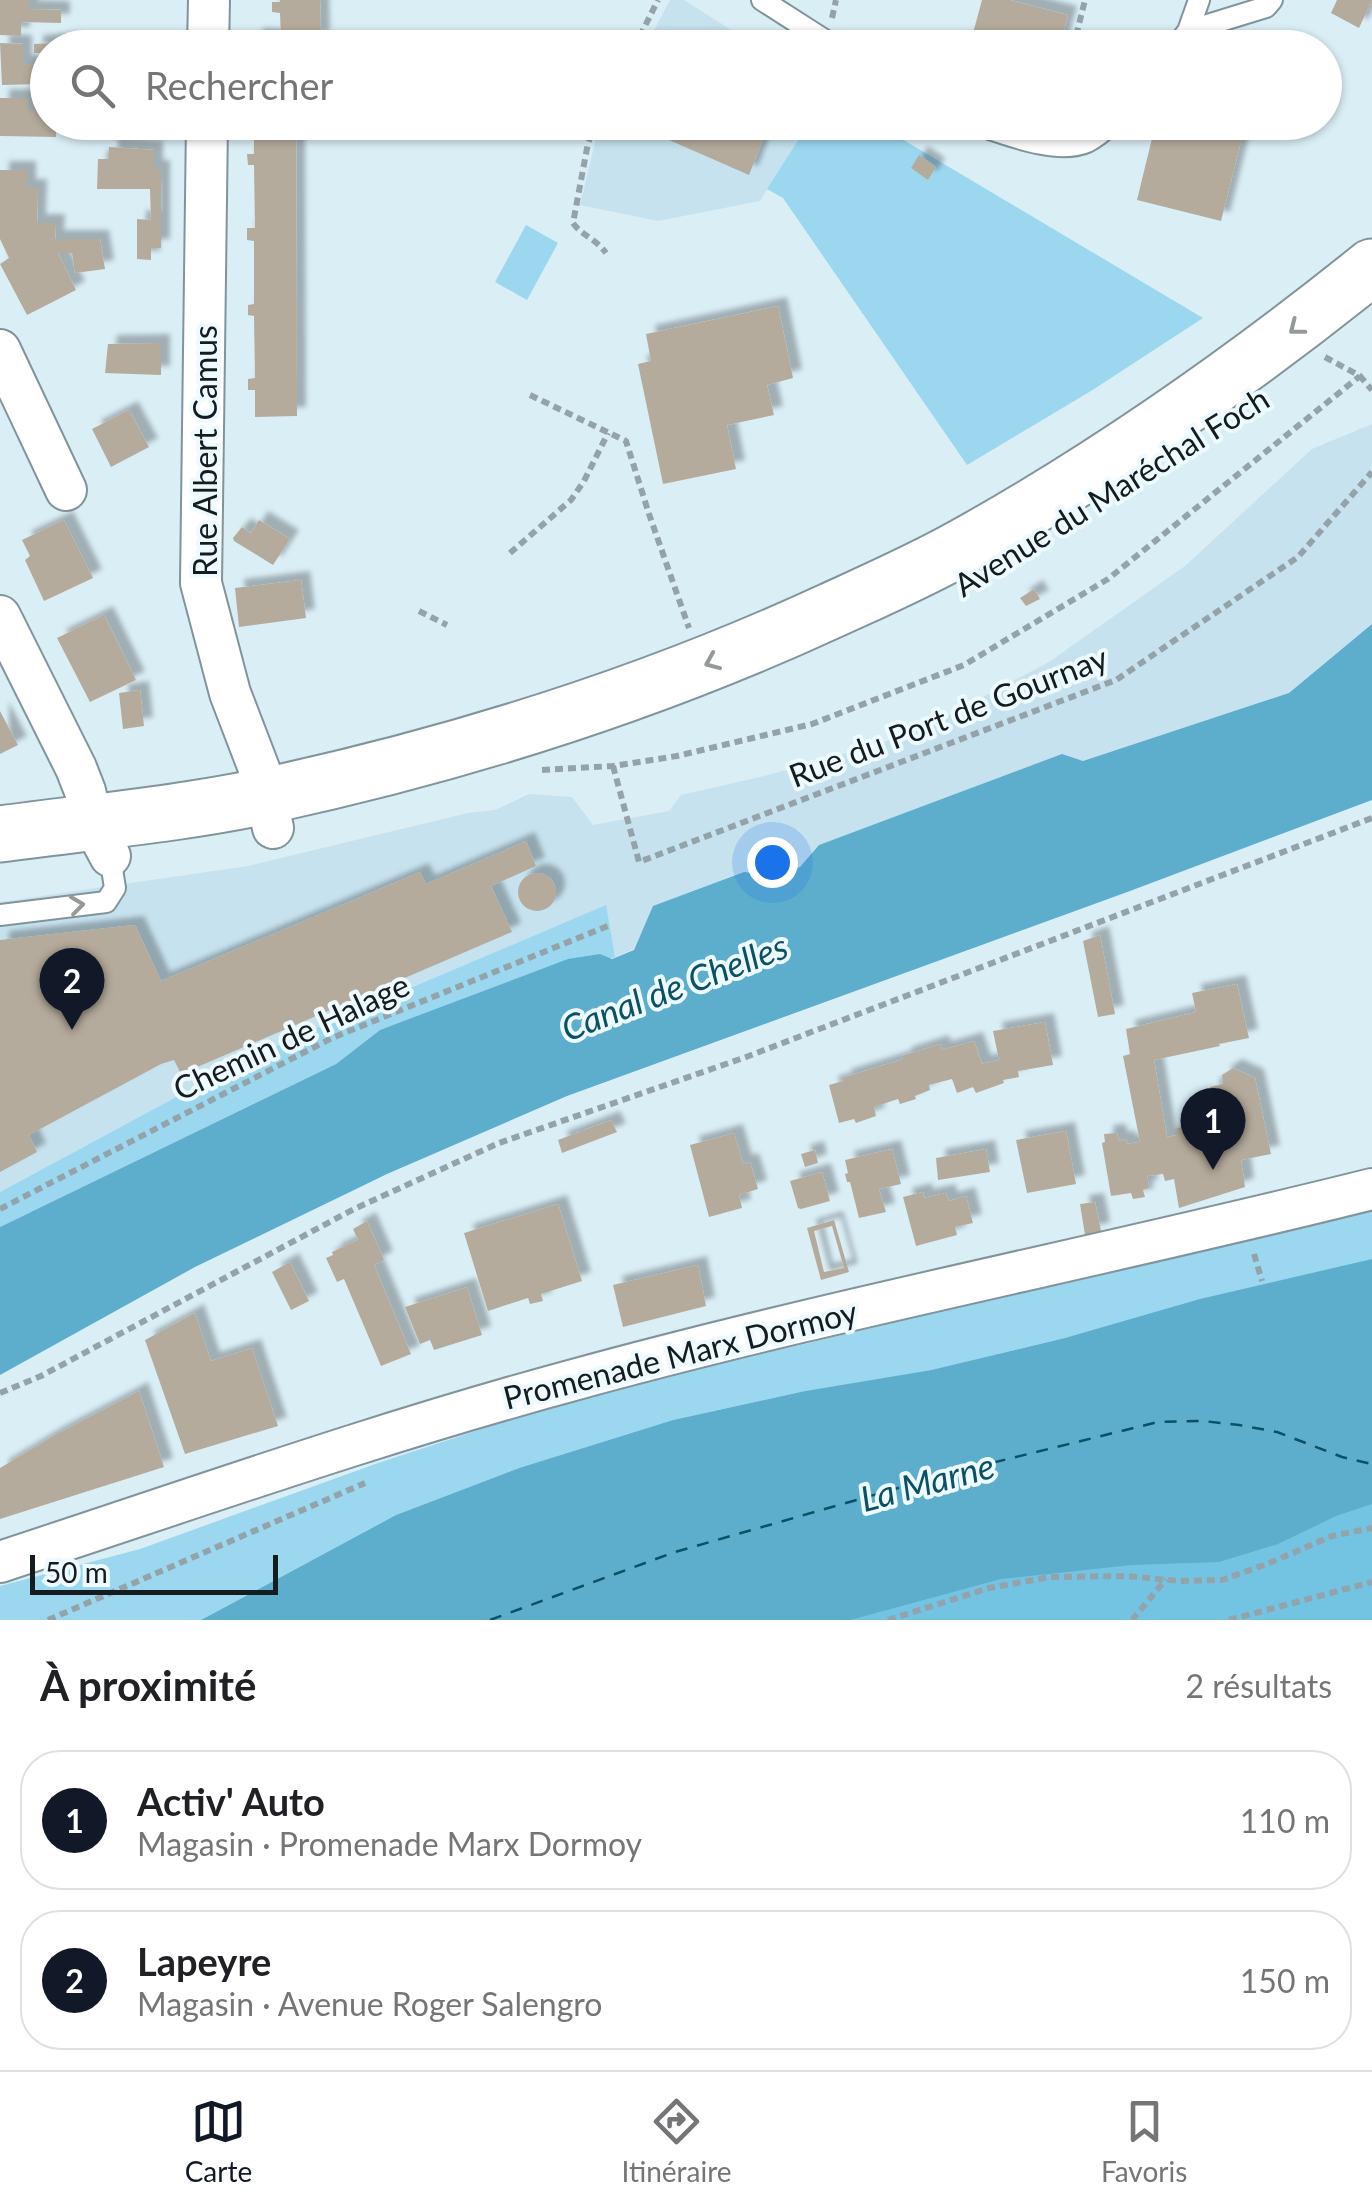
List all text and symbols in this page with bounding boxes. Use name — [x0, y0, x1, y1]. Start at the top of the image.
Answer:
search box — [30, 30, 1342, 140]
icon: search — [65, 58, 120, 113]
text: Rechercher — [145, 62, 333, 108]
one-way arrow — [1289, 316, 1307, 334]
street label: Rue Albert Camus — [185, 325, 224, 577]
street label: Avenue du Maréchal Foch — [946, 378, 1276, 604]
street label: Rue du Port de Gournay — [783, 637, 1113, 795]
one-way arrow — [704, 650, 722, 670]
your location — [747, 837, 798, 888]
one-way arrow — [70, 895, 86, 916]
water label: Canal de Chelles — [555, 924, 793, 1048]
pin: 2 — [40, 948, 104, 1030]
street label: Chemin de Halage — [167, 964, 415, 1108]
pin: 1 — [1180, 1088, 1246, 1170]
street label: Promenade Marx Dormoy — [499, 1291, 861, 1417]
water label: La Marne — [855, 1443, 999, 1519]
scale bar — [30, 1550, 278, 1594]
text: 50 m — [45, 1555, 108, 1589]
text: À proximité — [40, 1660, 256, 1710]
text: 2 résultats — [1186, 1666, 1332, 1705]
text: Activ' Auto — [137, 1778, 325, 1824]
text: 1 — [65, 1801, 84, 1840]
text: 110 m — [1240, 1801, 1330, 1840]
text: Magasin · Promenade Marx Dormoy — [137, 1824, 642, 1863]
text: Lapeyre — [137, 1938, 271, 1984]
text: 2 — [65, 1961, 84, 2000]
text: 150 m — [1240, 1961, 1330, 2000]
text: Magasin · Avenue Roger Salengro — [137, 1984, 602, 2023]
tab: Carte — [185, 2094, 252, 2188]
tab: Itinéraire — [622, 2094, 732, 2188]
tab: Favoris — [1101, 2094, 1187, 2188]

